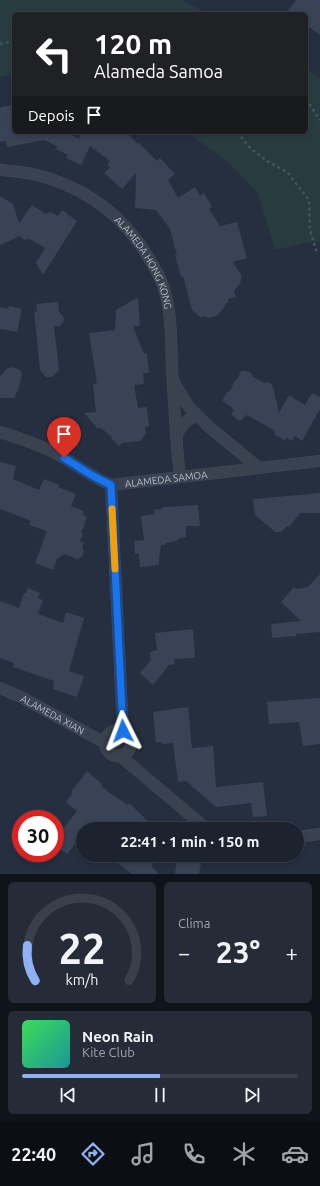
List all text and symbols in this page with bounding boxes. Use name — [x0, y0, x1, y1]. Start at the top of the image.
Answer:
icon: left — [28, 28, 80, 80]
text: 120 m — [94, 28, 172, 59]
text: Alameda Samoa — [94, 61, 223, 81]
icon: arrive — [83, 104, 105, 126]
text: Depois — [28, 107, 75, 124]
street label: ALAMEDA HONG KONG — [112, 214, 174, 310]
pin — [47, 417, 81, 458]
icon: arrive — [53, 423, 75, 445]
street label: ALAMEDA SAMOA — [124, 469, 209, 489]
street label: ALAMEDA XIAN — [19, 693, 86, 737]
position arrow — [102, 710, 144, 752]
speed limit sign: 30 — [12, 810, 64, 862]
text: 22:41 · 1 min · 150 m — [121, 833, 259, 850]
text: Clima — [178, 916, 210, 930]
text: 22 — [59, 924, 105, 971]
text: 23° — [216, 935, 260, 969]
text: − — [178, 940, 190, 965]
text: + — [286, 940, 298, 965]
text: km/h — [66, 971, 98, 987]
text: Neon Rain — [82, 1028, 154, 1045]
text: Kite Club — [82, 1045, 135, 1059]
icon: previous — [57, 1084, 79, 1106]
icon: pause — [149, 1084, 171, 1106]
icon: next — [241, 1084, 263, 1106]
icon: directions — [79, 1140, 107, 1168]
icon: music — [129, 1140, 157, 1168]
icon: phone — [180, 1140, 208, 1168]
icon: climate — [230, 1140, 258, 1168]
icon: car — [281, 1140, 309, 1168]
text: 22:40 — [11, 1144, 56, 1164]

